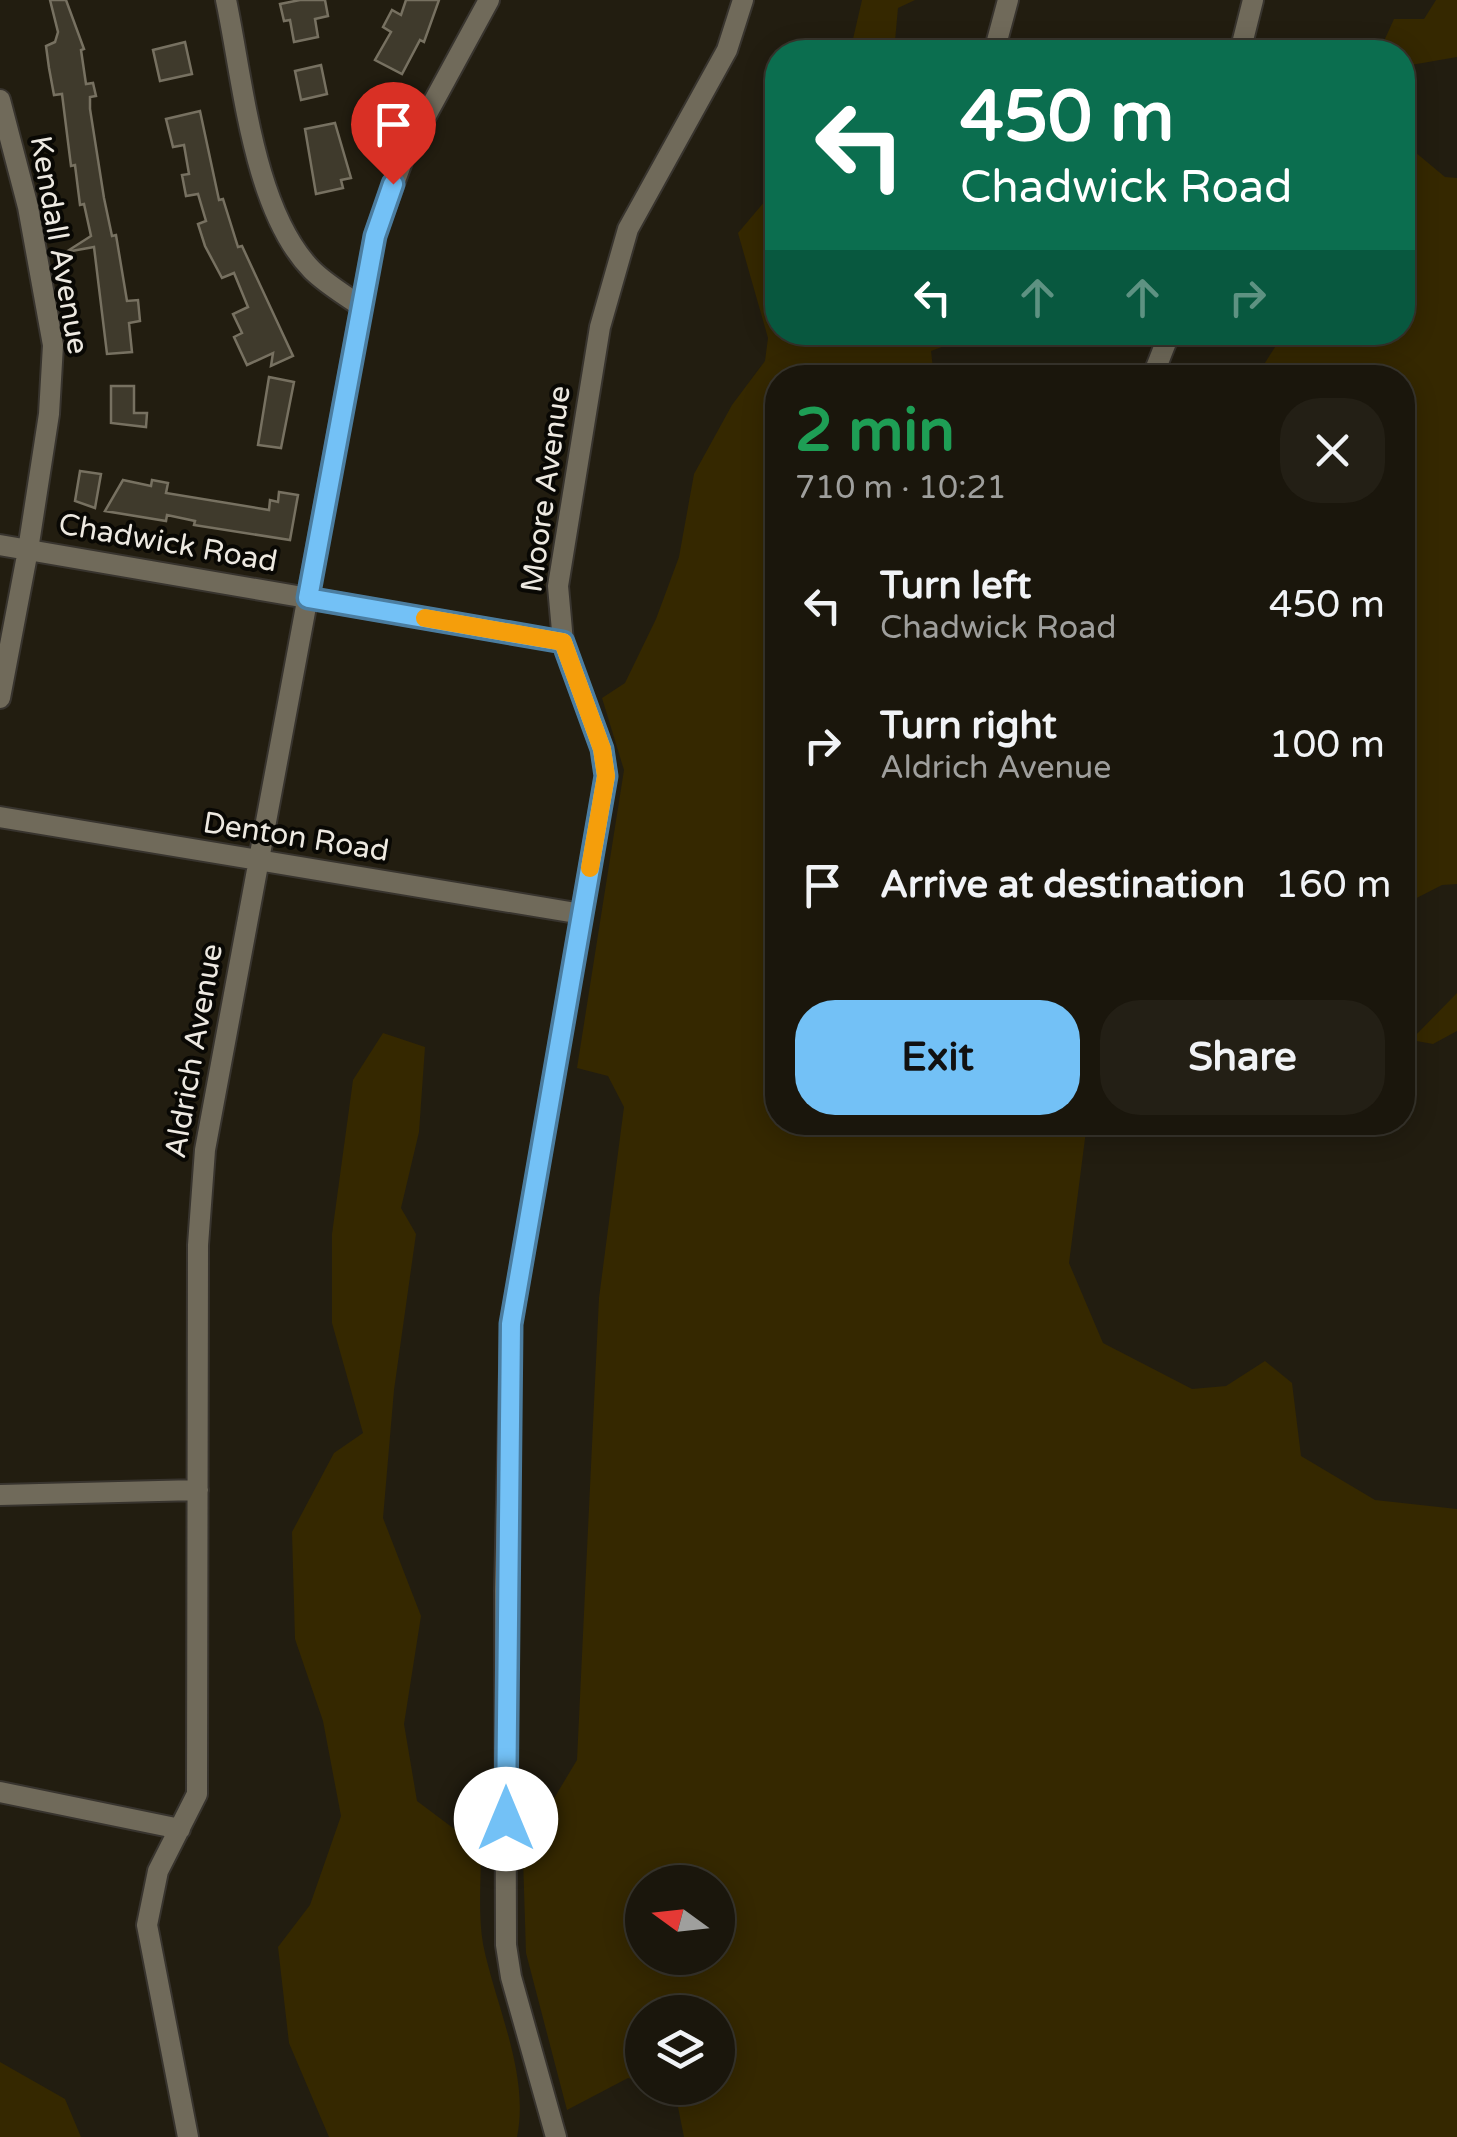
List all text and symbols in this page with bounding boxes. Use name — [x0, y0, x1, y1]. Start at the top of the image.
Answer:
text: 450 m — [960, 76, 1174, 160]
icon: left — [795, 80, 925, 210]
pin — [351, 82, 436, 185]
icon: arrive — [366, 97, 421, 152]
street label: Kendall Avenue — [22, 133, 96, 357]
text: Chadwick Road — [960, 161, 1293, 215]
icon: left — [905, 270, 960, 325]
icon: ahead — [1010, 270, 1065, 325]
icon: ahead — [1115, 270, 1170, 325]
icon: right — [1220, 270, 1275, 325]
street label: Moore Avenue — [513, 383, 579, 595]
text: 2 min — [795, 395, 955, 467]
button: close — [1280, 398, 1385, 503]
text: 710 m · 10:21 — [795, 469, 1007, 507]
street label: Chadwick Road — [56, 506, 280, 580]
text: Turn left — [880, 563, 1031, 609]
icon: left — [795, 578, 850, 633]
text: 450 m — [1269, 582, 1385, 628]
text: Chadwick Road — [880, 609, 1116, 647]
text: Turn right — [880, 703, 1057, 749]
icon: right — [795, 718, 850, 773]
text: 100 m — [1269, 722, 1385, 768]
text: Aldrich Avenue — [880, 749, 1111, 787]
street label: Denton Road — [200, 804, 392, 870]
icon: arrive — [795, 858, 850, 913]
text: Arrive at destination — [880, 862, 1245, 908]
text: 160 m — [1275, 862, 1391, 908]
street label: Aldrich Avenue — [157, 941, 231, 1161]
button: Exit — [795, 1000, 1080, 1115]
button: Share — [1100, 1000, 1385, 1115]
position arrow — [454, 1767, 558, 1871]
north arrow — [625, 1865, 735, 1975]
map controls — [625, 1865, 735, 2105]
button: layers — [625, 1995, 735, 2105]

